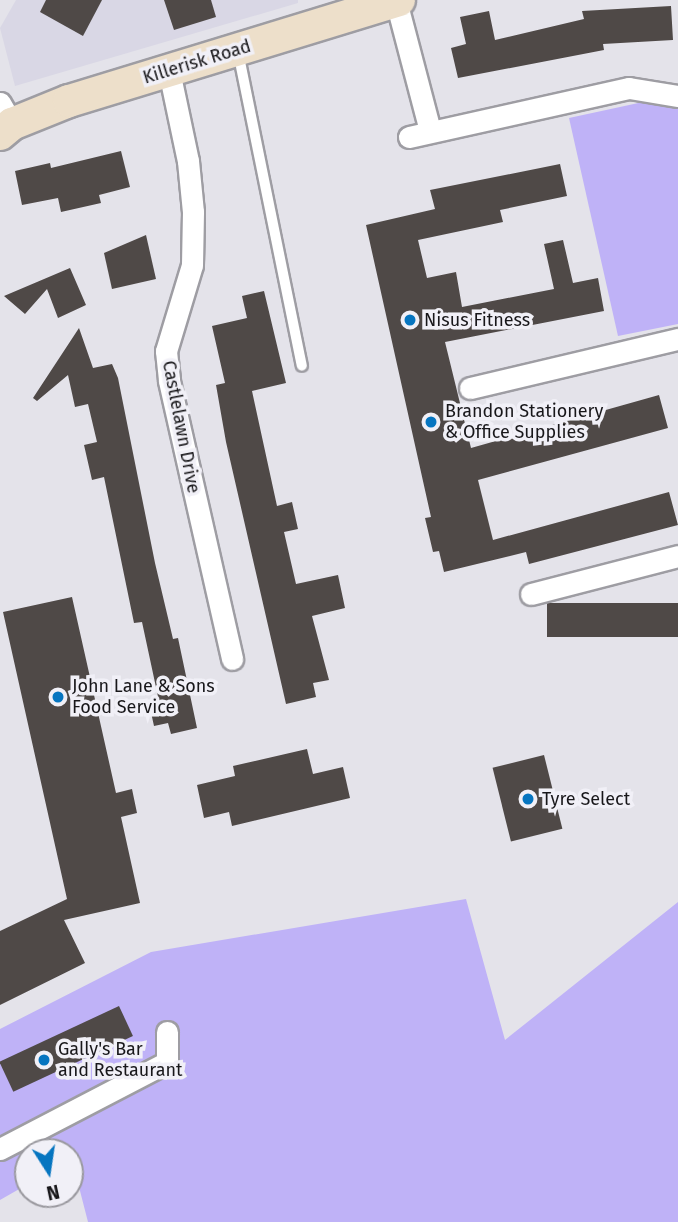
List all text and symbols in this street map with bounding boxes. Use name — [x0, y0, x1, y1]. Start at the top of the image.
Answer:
street label: Killerisk Road — [140, 35, 254, 89]
place label: Nisus Fitness — [424, 309, 530, 331]
marker: Nisus Fitness — [402, 312, 418, 328]
street label: Castlelawn Drive — [158, 359, 204, 495]
place label: Brandon Stationery & Office Supplies — [445, 401, 603, 444]
marker: Brandon Stationery & Office Supplies — [423, 414, 439, 430]
place label: John Lane & Sons Food Service — [72, 676, 215, 718]
marker: John Lane & Sons Food Service — [50, 689, 66, 705]
place label: Tyre Select — [542, 788, 630, 810]
marker: Tyre Select — [520, 791, 536, 807]
place label: Gally's Bar and Restaurant — [58, 1039, 183, 1082]
marker: Gally's Bar and Restaurant — [36, 1052, 52, 1068]
north arrow — [14, 1138, 84, 1208]
text: N — [45, 1180, 62, 1205]

